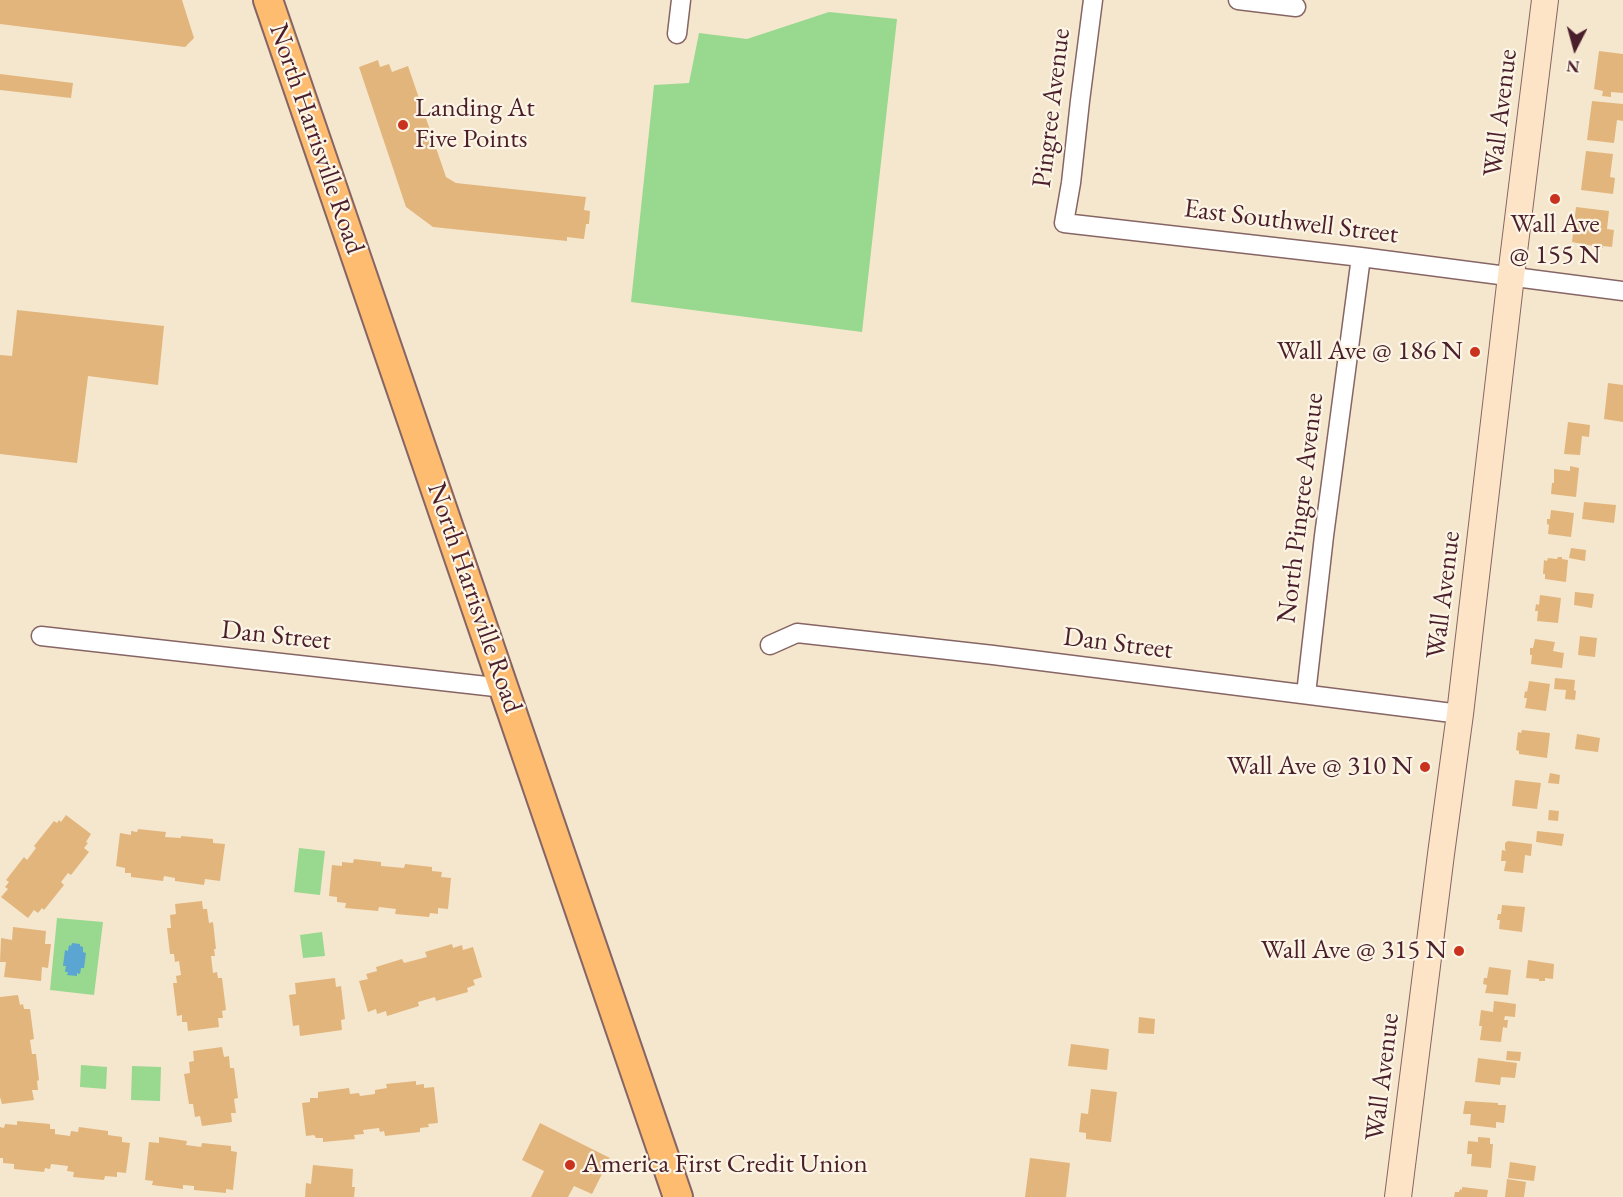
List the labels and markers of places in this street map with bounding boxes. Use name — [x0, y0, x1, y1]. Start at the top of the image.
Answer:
place label: Landing At Five Points — [415, 93, 535, 156]
marker: Landing At Five Points — [396, 118, 410, 132]
marker: Wall Ave @ 155 N — [1548, 192, 1562, 206]
place label: Wall Ave @ 155 N — [1509, 209, 1601, 272]
place label: Wall Ave @ 186 N — [1277, 336, 1463, 368]
marker: Wall Ave @ 186 N — [1468, 345, 1482, 359]
place label: Wall Ave @ 310 N — [1227, 751, 1413, 783]
marker: Wall Ave @ 310 N — [1418, 760, 1432, 774]
place label: Wall Ave @ 315 N — [1261, 935, 1447, 967]
marker: Wall Ave @ 315 N — [1452, 944, 1466, 958]
place label: America First Credit Union — [582, 1149, 868, 1181]
marker: America First Credit Union — [563, 1158, 577, 1172]

